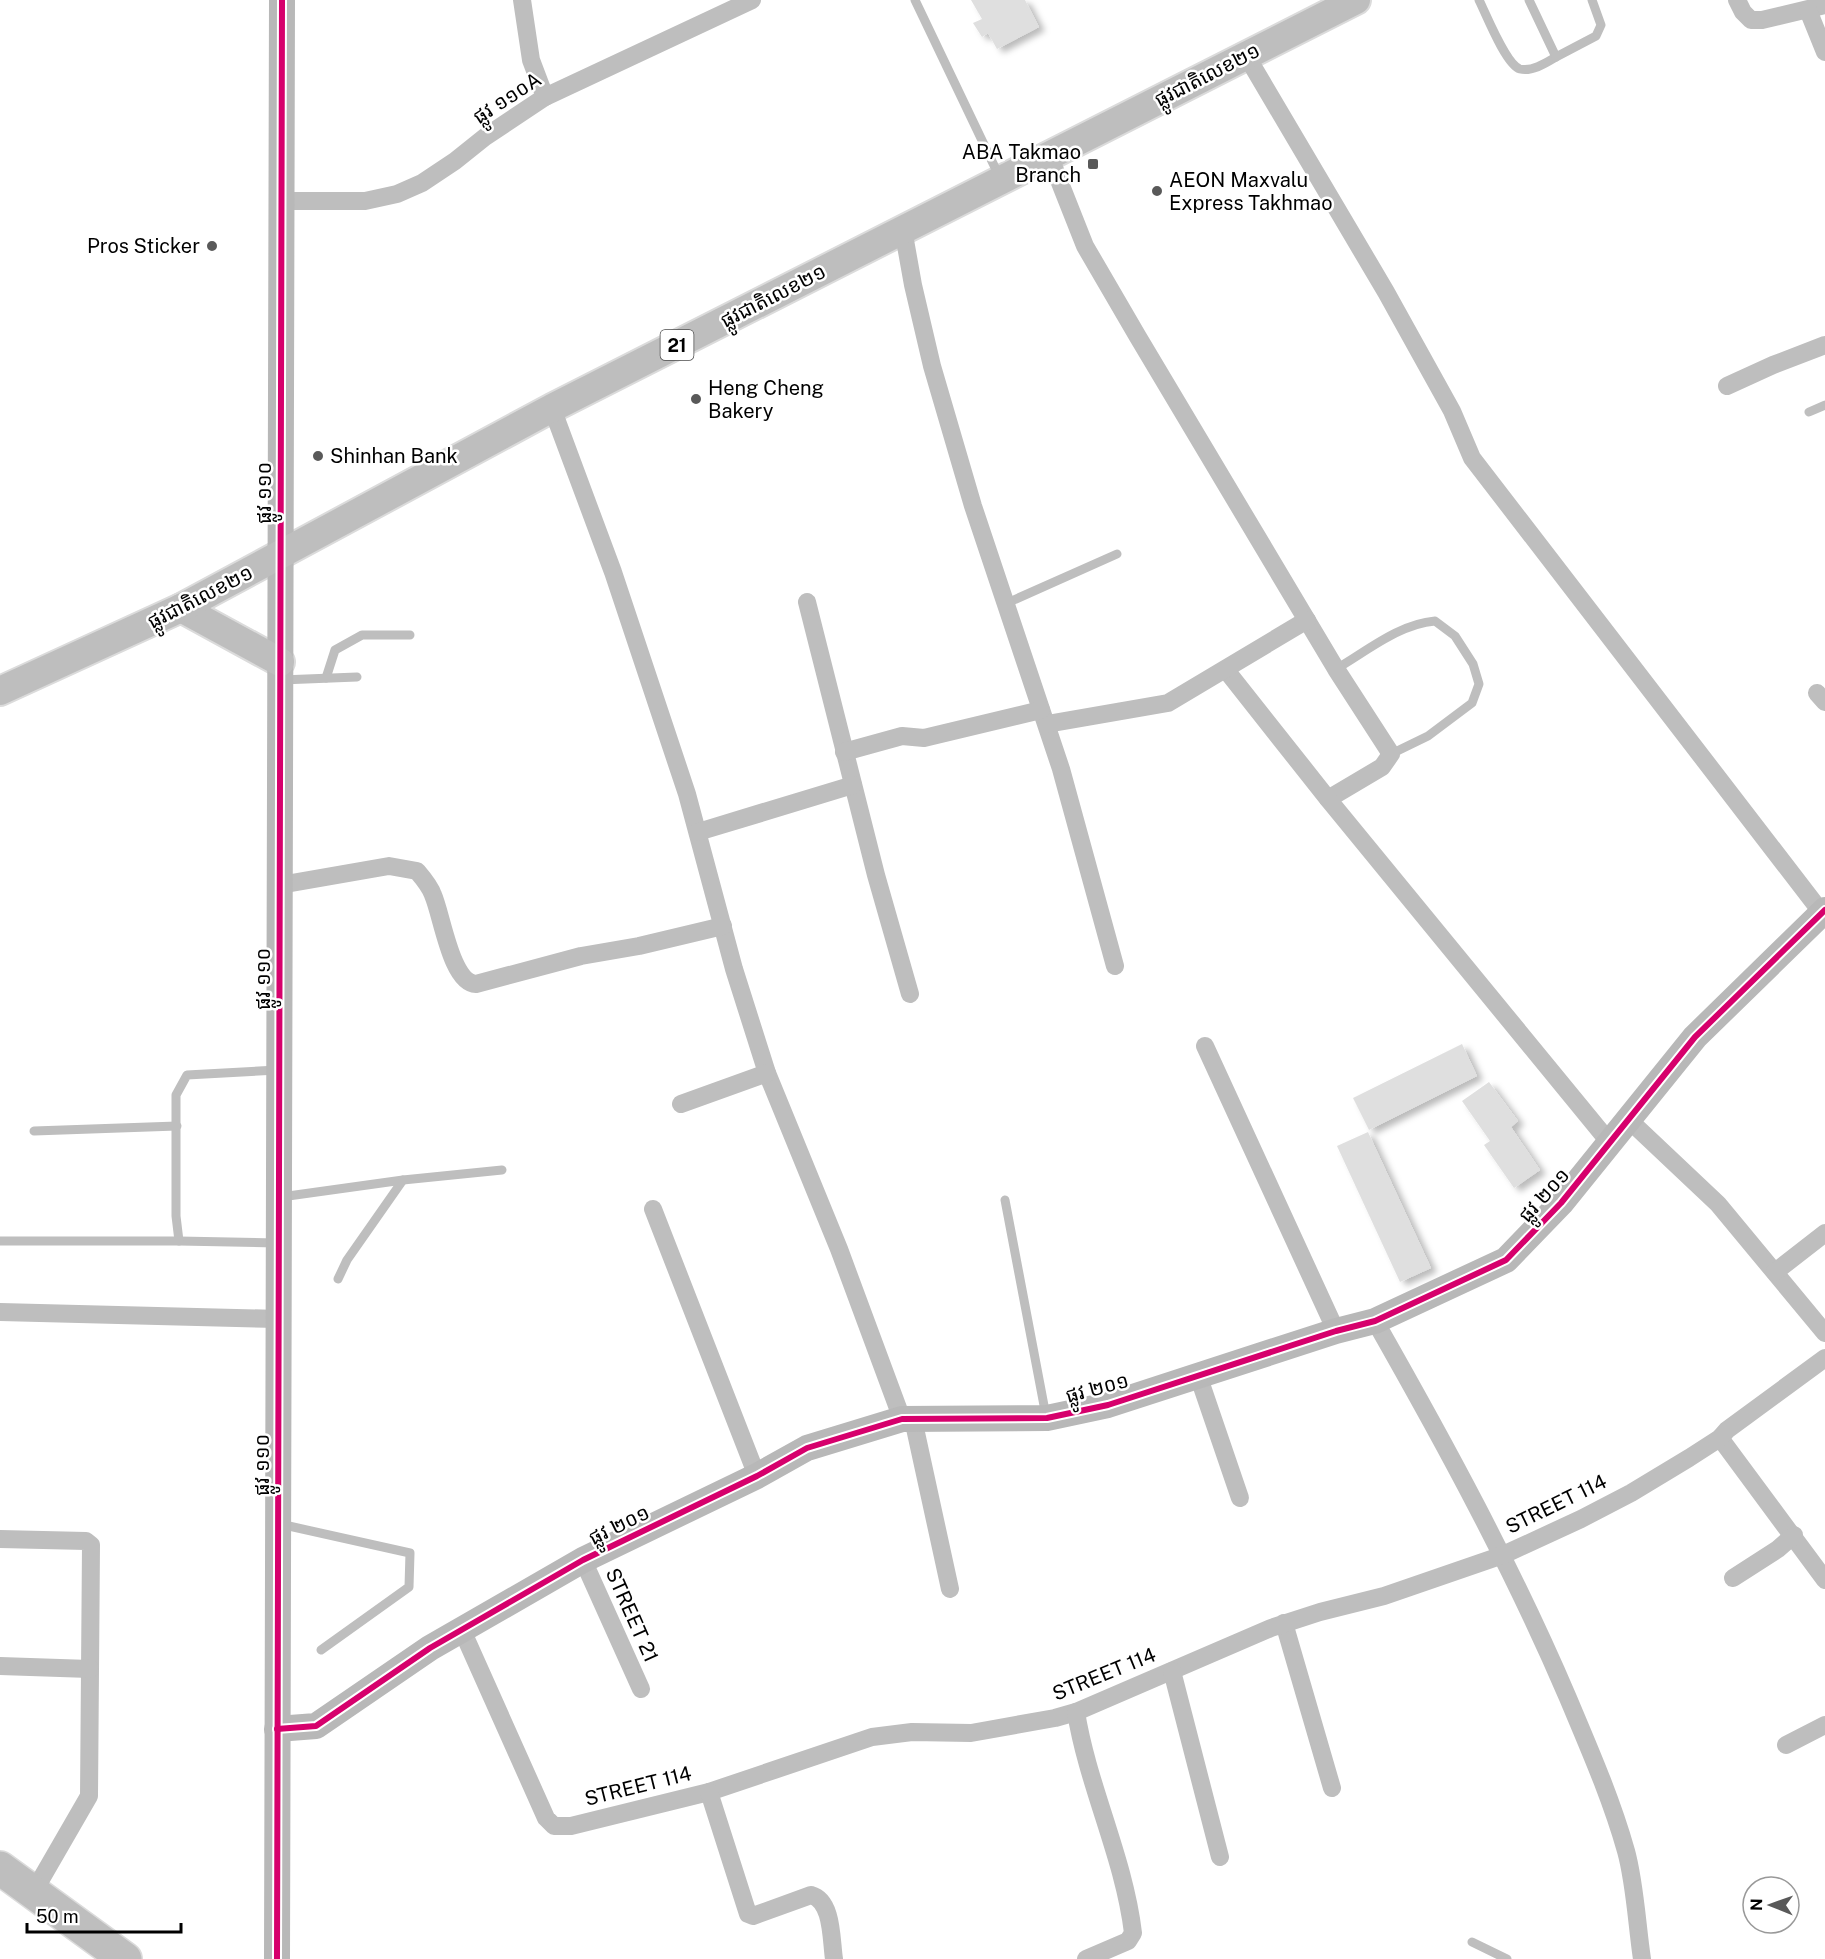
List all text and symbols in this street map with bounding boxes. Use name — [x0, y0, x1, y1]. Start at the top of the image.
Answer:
street label: ផ្លូវជាតិលេខ២១ — [1150, 38, 1267, 118]
street label: ផ្លូវ ១១០A — [468, 67, 549, 135]
place label: ABA Takmao Branch — [962, 140, 1081, 187]
marker: ABA Takmao Branch — [1086, 157, 1100, 171]
place label: AEON Maxvalu Express Takhmao — [1169, 168, 1332, 215]
marker: AEON Maxvalu Express Takhmao — [1150, 184, 1164, 198]
place label: Pros Sticker — [87, 234, 200, 258]
marker: Pros Sticker — [205, 239, 219, 253]
street label: ផ្លូវជាតិលេខ២១ — [716, 259, 833, 339]
road number: 21 — [660, 330, 694, 360]
place label: Heng Cheng Bakery — [708, 376, 824, 423]
marker: Heng Cheng Bakery — [689, 392, 703, 406]
place label: Shinhan Bank — [330, 444, 458, 468]
marker: Shinhan Bank — [311, 449, 325, 463]
street label: ផ្លូវ ១១០ — [252, 462, 283, 524]
street label: ផ្លូវជាតិលេខ២១ — [143, 560, 260, 640]
street label: ផ្លូវ ១១០ — [251, 948, 282, 1010]
street label: ផ្លូវ ២០១ — [1513, 1163, 1580, 1232]
street label: ផ្លូវ ២០១ — [1063, 1368, 1133, 1415]
street label: ផ្លូវ ១១០ — [250, 1434, 281, 1496]
street label: STREET 114 — [1502, 1469, 1610, 1539]
street label: ផ្លូវ ២០១ — [585, 1500, 656, 1556]
street label: STREET 21 — [601, 1564, 663, 1666]
street label: STREET 114 — [1049, 1642, 1159, 1706]
street label: STREET 114 — [582, 1761, 694, 1811]
north arrow — [1741, 1875, 1801, 1935]
scale bar — [27, 1896, 182, 1934]
text: N — [1747, 1898, 1766, 1911]
text: 50 m — [36, 1906, 79, 1927]

